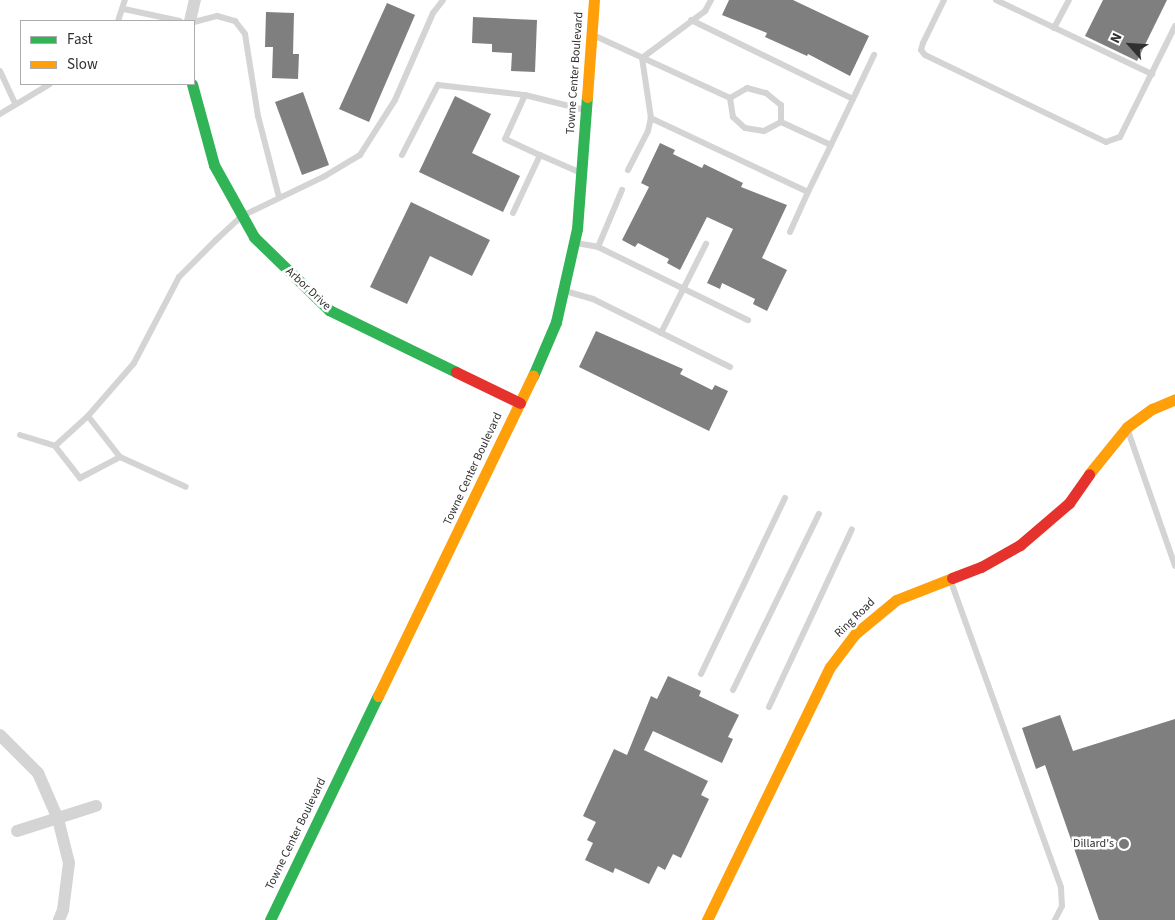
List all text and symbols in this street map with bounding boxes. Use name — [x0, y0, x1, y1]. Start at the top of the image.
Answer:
street label: Towne Center Boulevard — [564, 11, 586, 135]
legend — [20, 20, 195, 85]
north arrow — [1105, 20, 1155, 70]
text: Fast — [67, 29, 93, 50]
text: N — [1105, 30, 1128, 47]
text: Slow — [67, 54, 98, 75]
street label: Arbor Drive — [282, 265, 334, 313]
street label: Towne Center Boulevard — [441, 410, 505, 528]
street label: Ring Road — [832, 595, 878, 641]
street label: Towne Center Boulevard — [263, 776, 329, 892]
place label: Dillard's — [1073, 837, 1114, 851]
marker: Dillard's — [1118, 838, 1130, 850]

